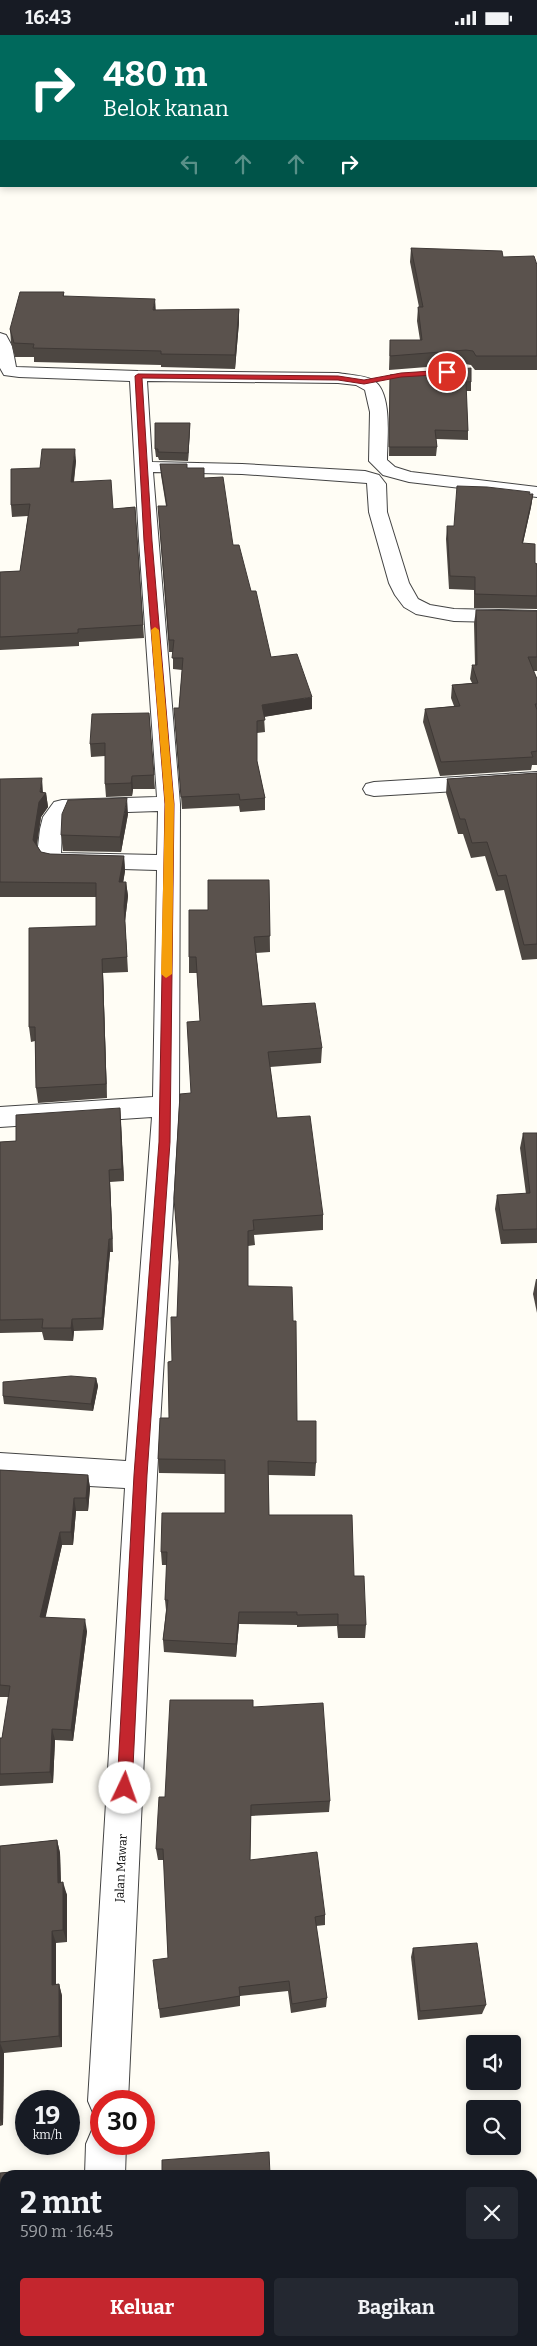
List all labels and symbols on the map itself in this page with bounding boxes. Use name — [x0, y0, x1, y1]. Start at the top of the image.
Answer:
pin — [426, 351, 468, 393]
position arrow — [98, 1761, 150, 1813]
street label: Jalan Mawar — [112, 1833, 130, 1903]
speed limit sign: 30 — [90, 2090, 155, 2155]

